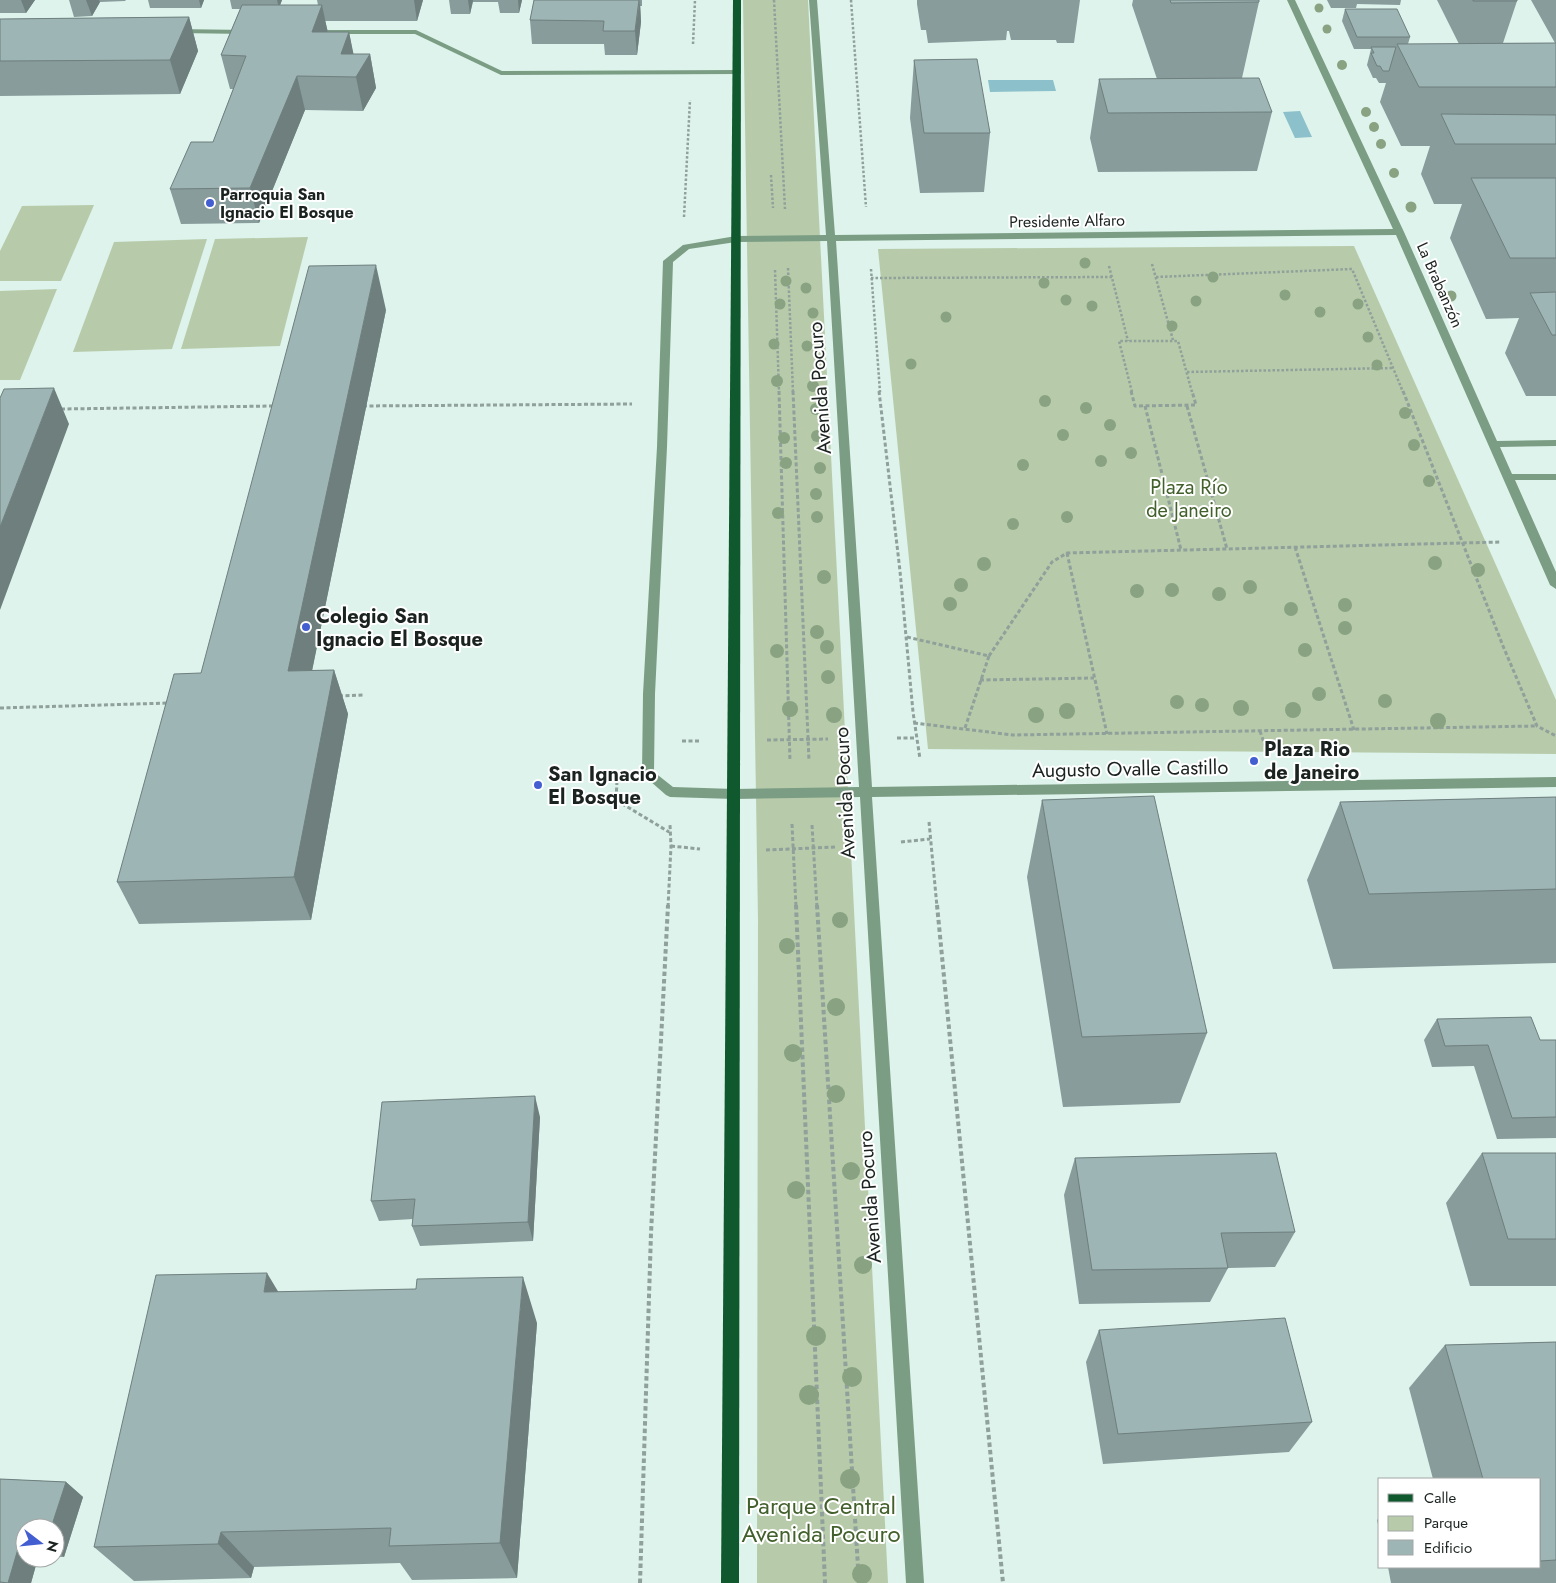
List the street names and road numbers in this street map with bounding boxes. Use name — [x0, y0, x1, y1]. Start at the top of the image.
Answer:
street label: Presidente Alfaro — [1009, 208, 1125, 234]
street label: La Brabanzón — [1411, 239, 1469, 331]
street label: Avenida Pocuro — [801, 321, 839, 455]
street label: Avenida Pocuro — [827, 726, 863, 860]
street label: Augusto Ovalle Castillo — [1032, 753, 1229, 785]
street label: Avenida Pocuro — [851, 1130, 889, 1264]

